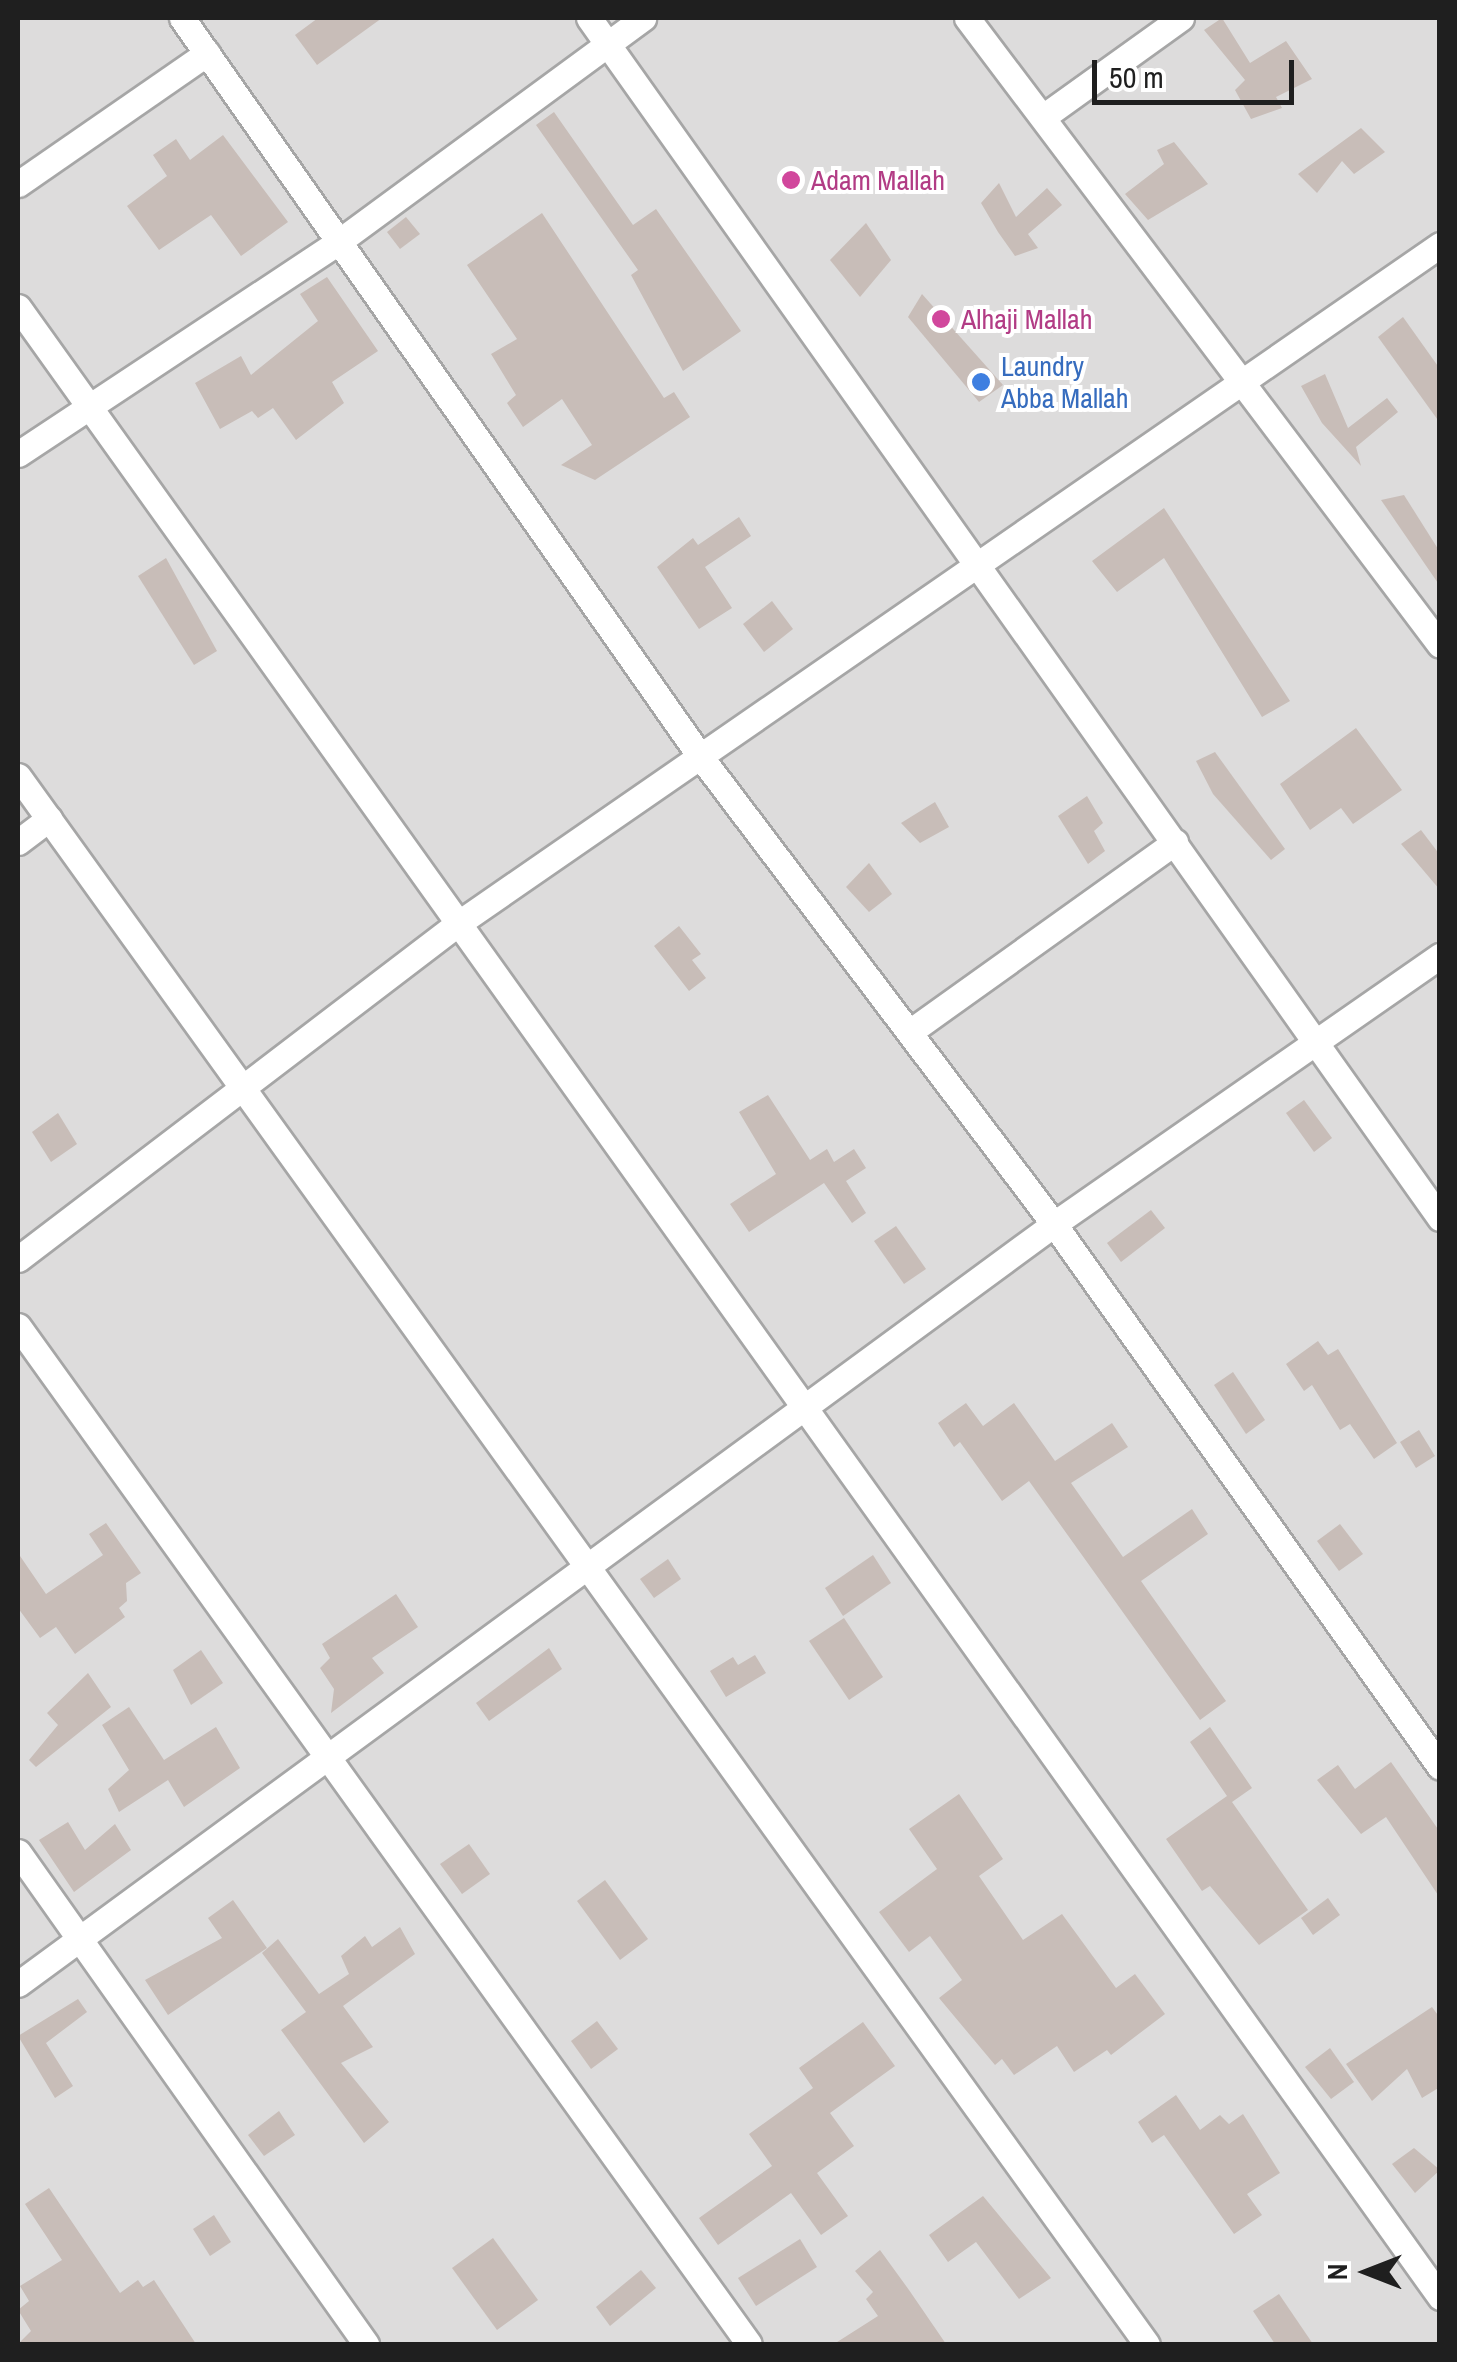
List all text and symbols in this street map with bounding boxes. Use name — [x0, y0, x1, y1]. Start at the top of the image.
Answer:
scale bar — [1097, 40, 1300, 102]
text: 50 m — [1109, 57, 1164, 97]
place label: Adam Mallah — [811, 163, 945, 197]
marker: Adam Mallah — [780, 169, 802, 191]
place label: Alhaji Mallah — [961, 302, 1092, 336]
marker: Alhaji Mallah — [930, 308, 952, 330]
place label: Laundry Abba Mallah — [1001, 349, 1129, 415]
marker: Laundry Abba Mallah — [970, 371, 992, 393]
north arrow — [1317, 2222, 1417, 2322]
text: N — [1318, 2264, 1356, 2280]

